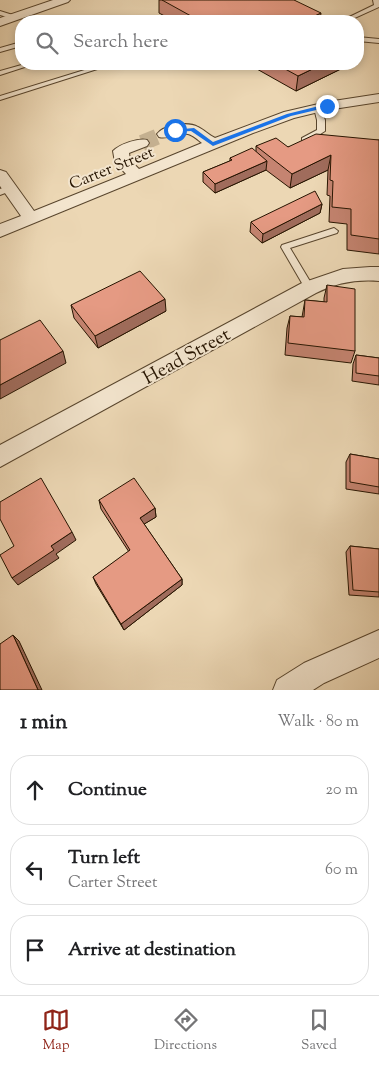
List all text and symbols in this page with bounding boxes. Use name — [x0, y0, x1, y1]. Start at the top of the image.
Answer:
search box — [15, 15, 364, 70]
icon: search — [33, 29, 61, 57]
text: Search here — [73, 29, 168, 56]
route end — [316, 95, 339, 118]
route start — [164, 119, 187, 142]
street label: Carter Street — [66, 142, 158, 197]
street label: Head Street — [139, 322, 236, 392]
text: 1 min — [20, 708, 67, 738]
text: Walk · 80 m — [277, 711, 359, 734]
icon: ahead — [21, 776, 49, 804]
text: Continue — [68, 777, 147, 804]
text: 20 m — [325, 779, 358, 802]
text: Turn left — [68, 845, 140, 872]
icon: left — [21, 856, 49, 884]
text: 60 m — [325, 859, 358, 882]
text: Carter Street — [68, 872, 157, 895]
icon: arrive — [21, 936, 49, 964]
text: Arrive at destination — [68, 937, 236, 964]
tab: Map — [42, 1006, 70, 1056]
tab: Directions — [154, 1006, 217, 1056]
tab: Saved — [301, 1006, 337, 1056]

